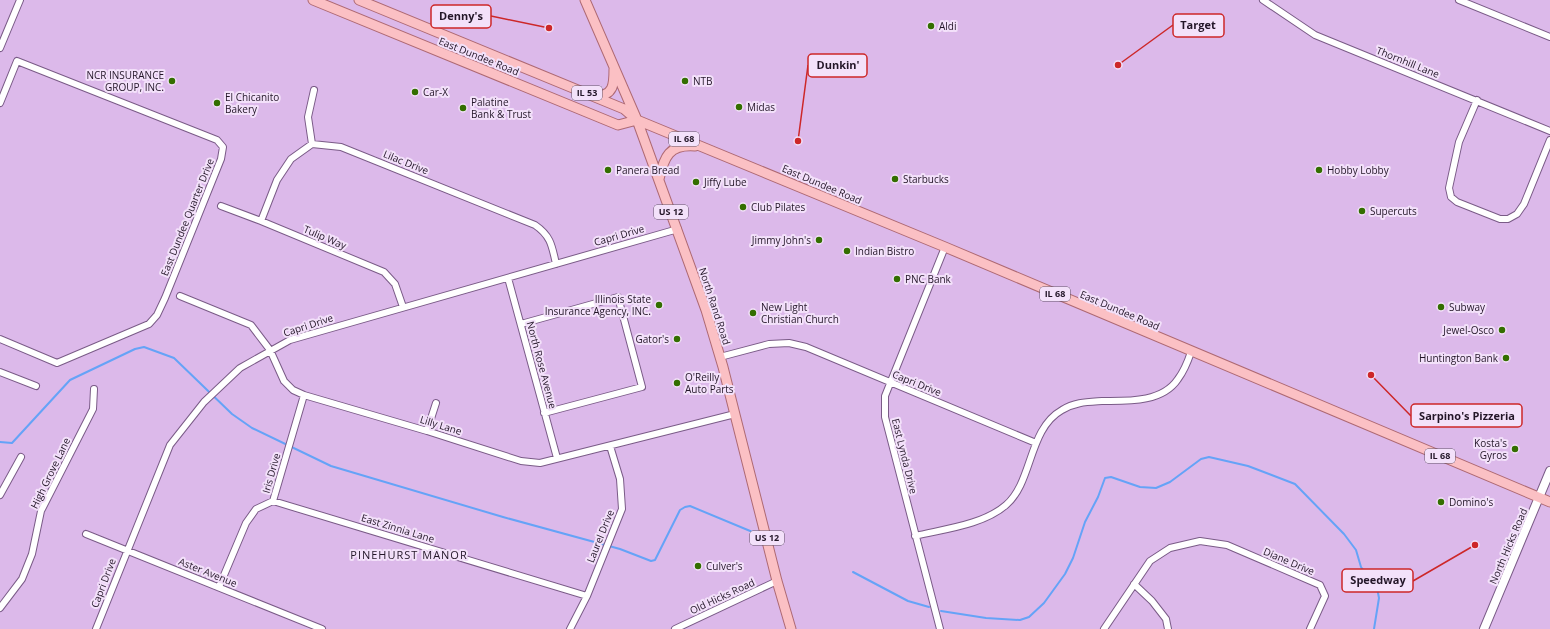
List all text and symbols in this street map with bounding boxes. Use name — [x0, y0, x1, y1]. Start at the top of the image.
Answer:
callout: Denny's — [431, 5, 491, 28]
text: Denny's — [439, 8, 483, 23]
callout: Target — [1173, 14, 1224, 37]
text: Target — [1180, 17, 1216, 32]
place label: Aldi — [939, 19, 957, 33]
marker: Aldi — [926, 21, 936, 31]
street label: East Dundee Road — [437, 34, 521, 78]
street label: Thornhill Lane — [1374, 43, 1442, 81]
callout: Dunkin' — [808, 54, 867, 77]
text: Dunkin' — [817, 57, 860, 72]
place label: NCR INSURANCE GROUP, INC. — [86, 68, 164, 94]
place label: NTB — [693, 74, 713, 88]
marker: NCR INSURANCE GROUP, INC. — [167, 76, 177, 86]
marker: NTB — [680, 76, 690, 86]
place label: Car-X — [423, 85, 448, 99]
road number: IL 53 — [572, 86, 602, 100]
marker: Car-X — [410, 87, 420, 97]
place label: El Chicanito Bakery — [225, 90, 279, 116]
place label: Palatine Bank & Trust — [471, 95, 531, 121]
marker: El Chicanito Bakery — [212, 98, 222, 108]
place label: Midas — [747, 100, 775, 114]
marker: Midas — [734, 102, 744, 112]
marker: Palatine Bank & Trust — [458, 103, 468, 113]
road number: IL 68 — [669, 132, 699, 146]
street label: Lilac Drive — [381, 147, 431, 178]
street label: East Dundee Quarter Drive — [157, 156, 217, 278]
street label: East Dundee Road — [780, 161, 864, 207]
place label: Panera Bread — [616, 163, 679, 177]
place label: Hobby Lobby — [1327, 163, 1390, 177]
marker: Panera Bread — [603, 165, 613, 175]
marker: Hobby Lobby — [1314, 165, 1324, 175]
place label: Starbucks — [903, 172, 949, 186]
marker: Starbucks — [890, 174, 900, 184]
place label: Jiffy Lube — [703, 175, 747, 189]
marker: Jiffy Lube — [691, 177, 701, 187]
place label: Club Pilates — [751, 200, 805, 214]
marker: Club Pilates — [738, 202, 748, 212]
place label: Supercuts — [1370, 204, 1417, 218]
road number: US 12 — [654, 205, 688, 219]
marker: Supercuts — [1357, 206, 1367, 216]
street label: Capri Drive — [592, 221, 646, 249]
street label: Tulip Way — [301, 222, 349, 253]
place label: Jimmy John's — [751, 233, 811, 247]
marker: Jimmy John's — [814, 235, 824, 245]
place label: Indian Bistro — [855, 244, 914, 258]
marker: Indian Bistro — [842, 246, 852, 256]
street label: North Rand Road — [696, 266, 734, 346]
place label: PNC Bank — [905, 272, 952, 286]
marker: PNC Bank — [892, 274, 902, 284]
road number: IL 68 — [1040, 287, 1070, 301]
street label: East Dundee Road — [1078, 287, 1162, 333]
place label: Illinois State Insurance Agency, INC. — [545, 292, 651, 318]
marker: Illinois State Insurance Agency, INC. — [654, 300, 664, 310]
place label: New Light Christian Church — [761, 300, 839, 326]
place label: Subway — [1449, 300, 1486, 314]
marker: Subway — [1436, 302, 1446, 312]
marker: New Light Christian Church — [748, 308, 758, 318]
street label: Capri Drive — [281, 310, 335, 340]
street label: North Rose Avenue — [524, 320, 560, 411]
place label: Jewel-Osco — [1442, 323, 1494, 337]
marker: Jewel-Osco — [1497, 325, 1507, 335]
place label: Gator's — [636, 332, 669, 346]
marker: Gator's — [672, 334, 682, 344]
place label: Huntington Bank — [1419, 351, 1499, 365]
marker: Huntington Bank — [1501, 353, 1511, 363]
street label: Capri Drive — [890, 367, 944, 399]
place label: O'Reilly Auto Parts — [685, 370, 734, 396]
marker: O'Reilly Auto Parts — [672, 378, 682, 388]
callout: Sarpino's Pizzeria — [1411, 404, 1522, 427]
text: Sarpino's Pizzeria — [1419, 408, 1515, 423]
street label: Lilly Lane — [418, 412, 464, 438]
street label: East Lynda Drive — [889, 417, 921, 495]
street label: High Grove Lane — [27, 435, 73, 511]
place label: Kosta's Gyros — [1474, 436, 1507, 462]
marker: Kosta's Gyros — [1510, 444, 1520, 454]
road number: IL 68 — [1425, 449, 1455, 463]
street label: Iris Drive — [259, 451, 284, 495]
place label: Domino's — [1449, 495, 1493, 509]
marker: Domino's — [1436, 497, 1446, 507]
street label: North Hicks Road — [1486, 506, 1530, 586]
street label: Laurel Drive — [583, 507, 617, 565]
street label: East Zinnia Lane — [360, 510, 437, 546]
road number: US 12 — [750, 531, 784, 545]
street label: Diane Drive — [1261, 544, 1317, 578]
district label: PINEHURST MANOR — [350, 547, 468, 562]
street label: Aster Avenue — [177, 554, 240, 590]
street label: Capri Drive — [87, 556, 119, 610]
place label: Culver's — [706, 559, 743, 573]
marker: Culver's — [693, 561, 703, 571]
callout: Speedway — [1342, 569, 1413, 592]
text: Speedway — [1350, 572, 1406, 587]
street label: Old Hicks Road — [687, 575, 757, 617]

